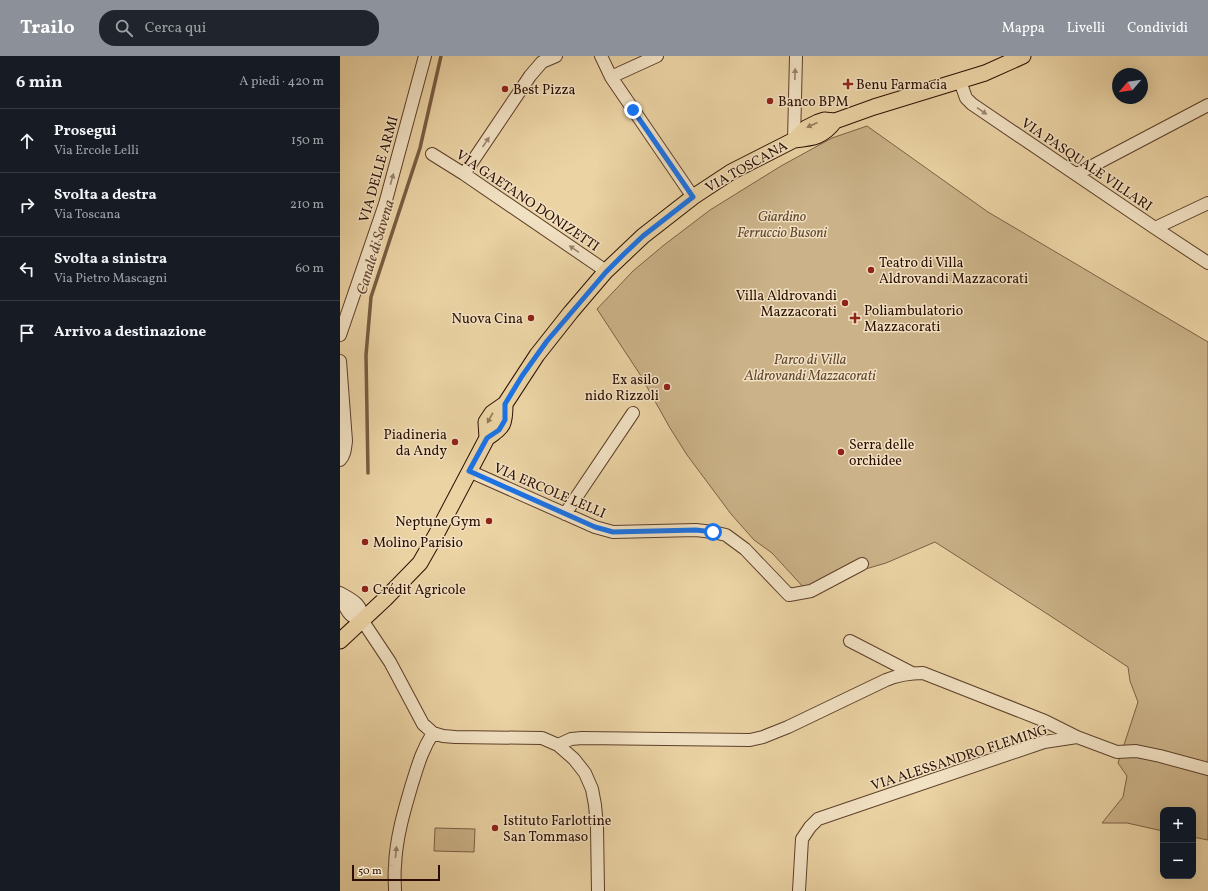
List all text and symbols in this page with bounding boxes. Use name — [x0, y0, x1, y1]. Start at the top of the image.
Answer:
search box — [99, 10, 379, 46]
text: Trailo — [20, 15, 75, 41]
icon: search — [113, 17, 135, 39]
text: Cerca qui — [145, 18, 206, 39]
text: Mappa — [1002, 19, 1045, 38]
text: Livelli — [1067, 19, 1105, 38]
text: Condividi — [1127, 19, 1188, 38]
one-way arrow — [792, 67, 798, 80]
north arrow — [1112, 68, 1148, 104]
text: 6 min — [16, 71, 62, 94]
text: A piedi · 420 m — [239, 73, 324, 91]
place label: Benu Farmacia — [856, 76, 947, 95]
marker: Benu Farmacia — [843, 79, 853, 89]
place label: Best Pizza — [513, 81, 575, 100]
marker: Best Pizza — [500, 84, 510, 94]
place label: Banco BPM — [778, 93, 848, 112]
marker: Banco BPM — [765, 96, 775, 106]
route end — [624, 101, 642, 119]
one-way arrow — [977, 107, 988, 115]
street label: VIA DELLE ARMI — [355, 114, 404, 225]
street label: VIA PASQUALE VILLARI — [1017, 114, 1156, 216]
text: Prosegui — [54, 121, 117, 142]
one-way arrow — [807, 122, 818, 128]
icon: ahead — [16, 130, 38, 152]
text: 150 m — [291, 132, 324, 150]
one-way arrow — [482, 137, 490, 147]
street label: VIA TOSCANA — [702, 137, 791, 198]
text: Via Ercole Lelli — [54, 142, 139, 160]
street label: VIA GAETANO DONIZETTI — [452, 146, 603, 256]
one-way arrow — [389, 172, 395, 184]
text: Svolta a destra — [54, 185, 157, 206]
icon: right — [16, 194, 38, 216]
text: 210 m — [290, 196, 324, 214]
water label: Canale di Savena — [352, 197, 401, 297]
text: Via Toscana — [54, 206, 121, 224]
park label: Giardino Ferruccio Busoni — [737, 208, 828, 243]
one-way arrow — [569, 245, 580, 253]
text: Svolta a sinistra — [54, 249, 167, 270]
place label: Teatro di Villa Aldrovandi Mazzacorati — [879, 254, 1028, 289]
icon: left — [16, 258, 38, 280]
text: 60 m — [296, 260, 324, 278]
marker: Teatro di Villa Aldrovandi Mazzacorati — [866, 265, 876, 275]
text: Via Pietro Mascagni — [54, 270, 167, 288]
place label: Villa Aldrovandi Mazzacorati — [736, 287, 837, 322]
marker: Villa Aldrovandi Mazzacorati — [840, 298, 850, 308]
place label: Poliambulatorio Mazzacorati — [864, 302, 963, 337]
place label: Nuova Cina — [452, 310, 523, 329]
marker: Poliambulatorio Mazzacorati — [849, 312, 861, 324]
marker: Nuova Cina — [526, 313, 536, 323]
icon: arrive — [16, 322, 38, 344]
text: Arrivo a destinazione — [54, 322, 206, 343]
park label: Parco di Villa Aldrovandi Mazzacorati — [743, 351, 876, 386]
place label: Ex asilo nido Rizzoli — [585, 371, 659, 406]
marker: Ex asilo nido Rizzoli — [662, 382, 672, 392]
one-way arrow — [486, 412, 493, 424]
place label: Piadineria da Andy — [384, 426, 447, 461]
place label: Serra delle orchidee — [849, 436, 915, 471]
marker: Piadineria da Andy — [450, 437, 460, 447]
marker: Serra delle orchidee — [836, 447, 846, 457]
street label: VIA ERCOLE LELLI — [490, 459, 609, 524]
place label: Neptune Gym — [395, 513, 481, 532]
marker: Neptune Gym — [484, 516, 494, 526]
route start — [704, 523, 722, 541]
place label: Molino Parisio — [373, 534, 463, 553]
marker: Molino Parisio — [360, 537, 370, 547]
place label: Crédit Agricole — [373, 581, 466, 600]
marker: Crédit Agricole — [360, 584, 370, 594]
street label: VIA ALESSANDRO FLEMING — [869, 721, 1050, 796]
map controls — [1160, 807, 1196, 879]
button: + — [1160, 807, 1196, 843]
place label: Istituto Farlottine San Tommaso — [503, 812, 612, 847]
marker: Istituto Farlottine San Tommaso — [490, 823, 500, 833]
button: − — [1160, 843, 1196, 879]
one-way arrow — [393, 846, 399, 858]
scale bar — [352, 863, 440, 882]
text: 50 m — [358, 864, 382, 879]

